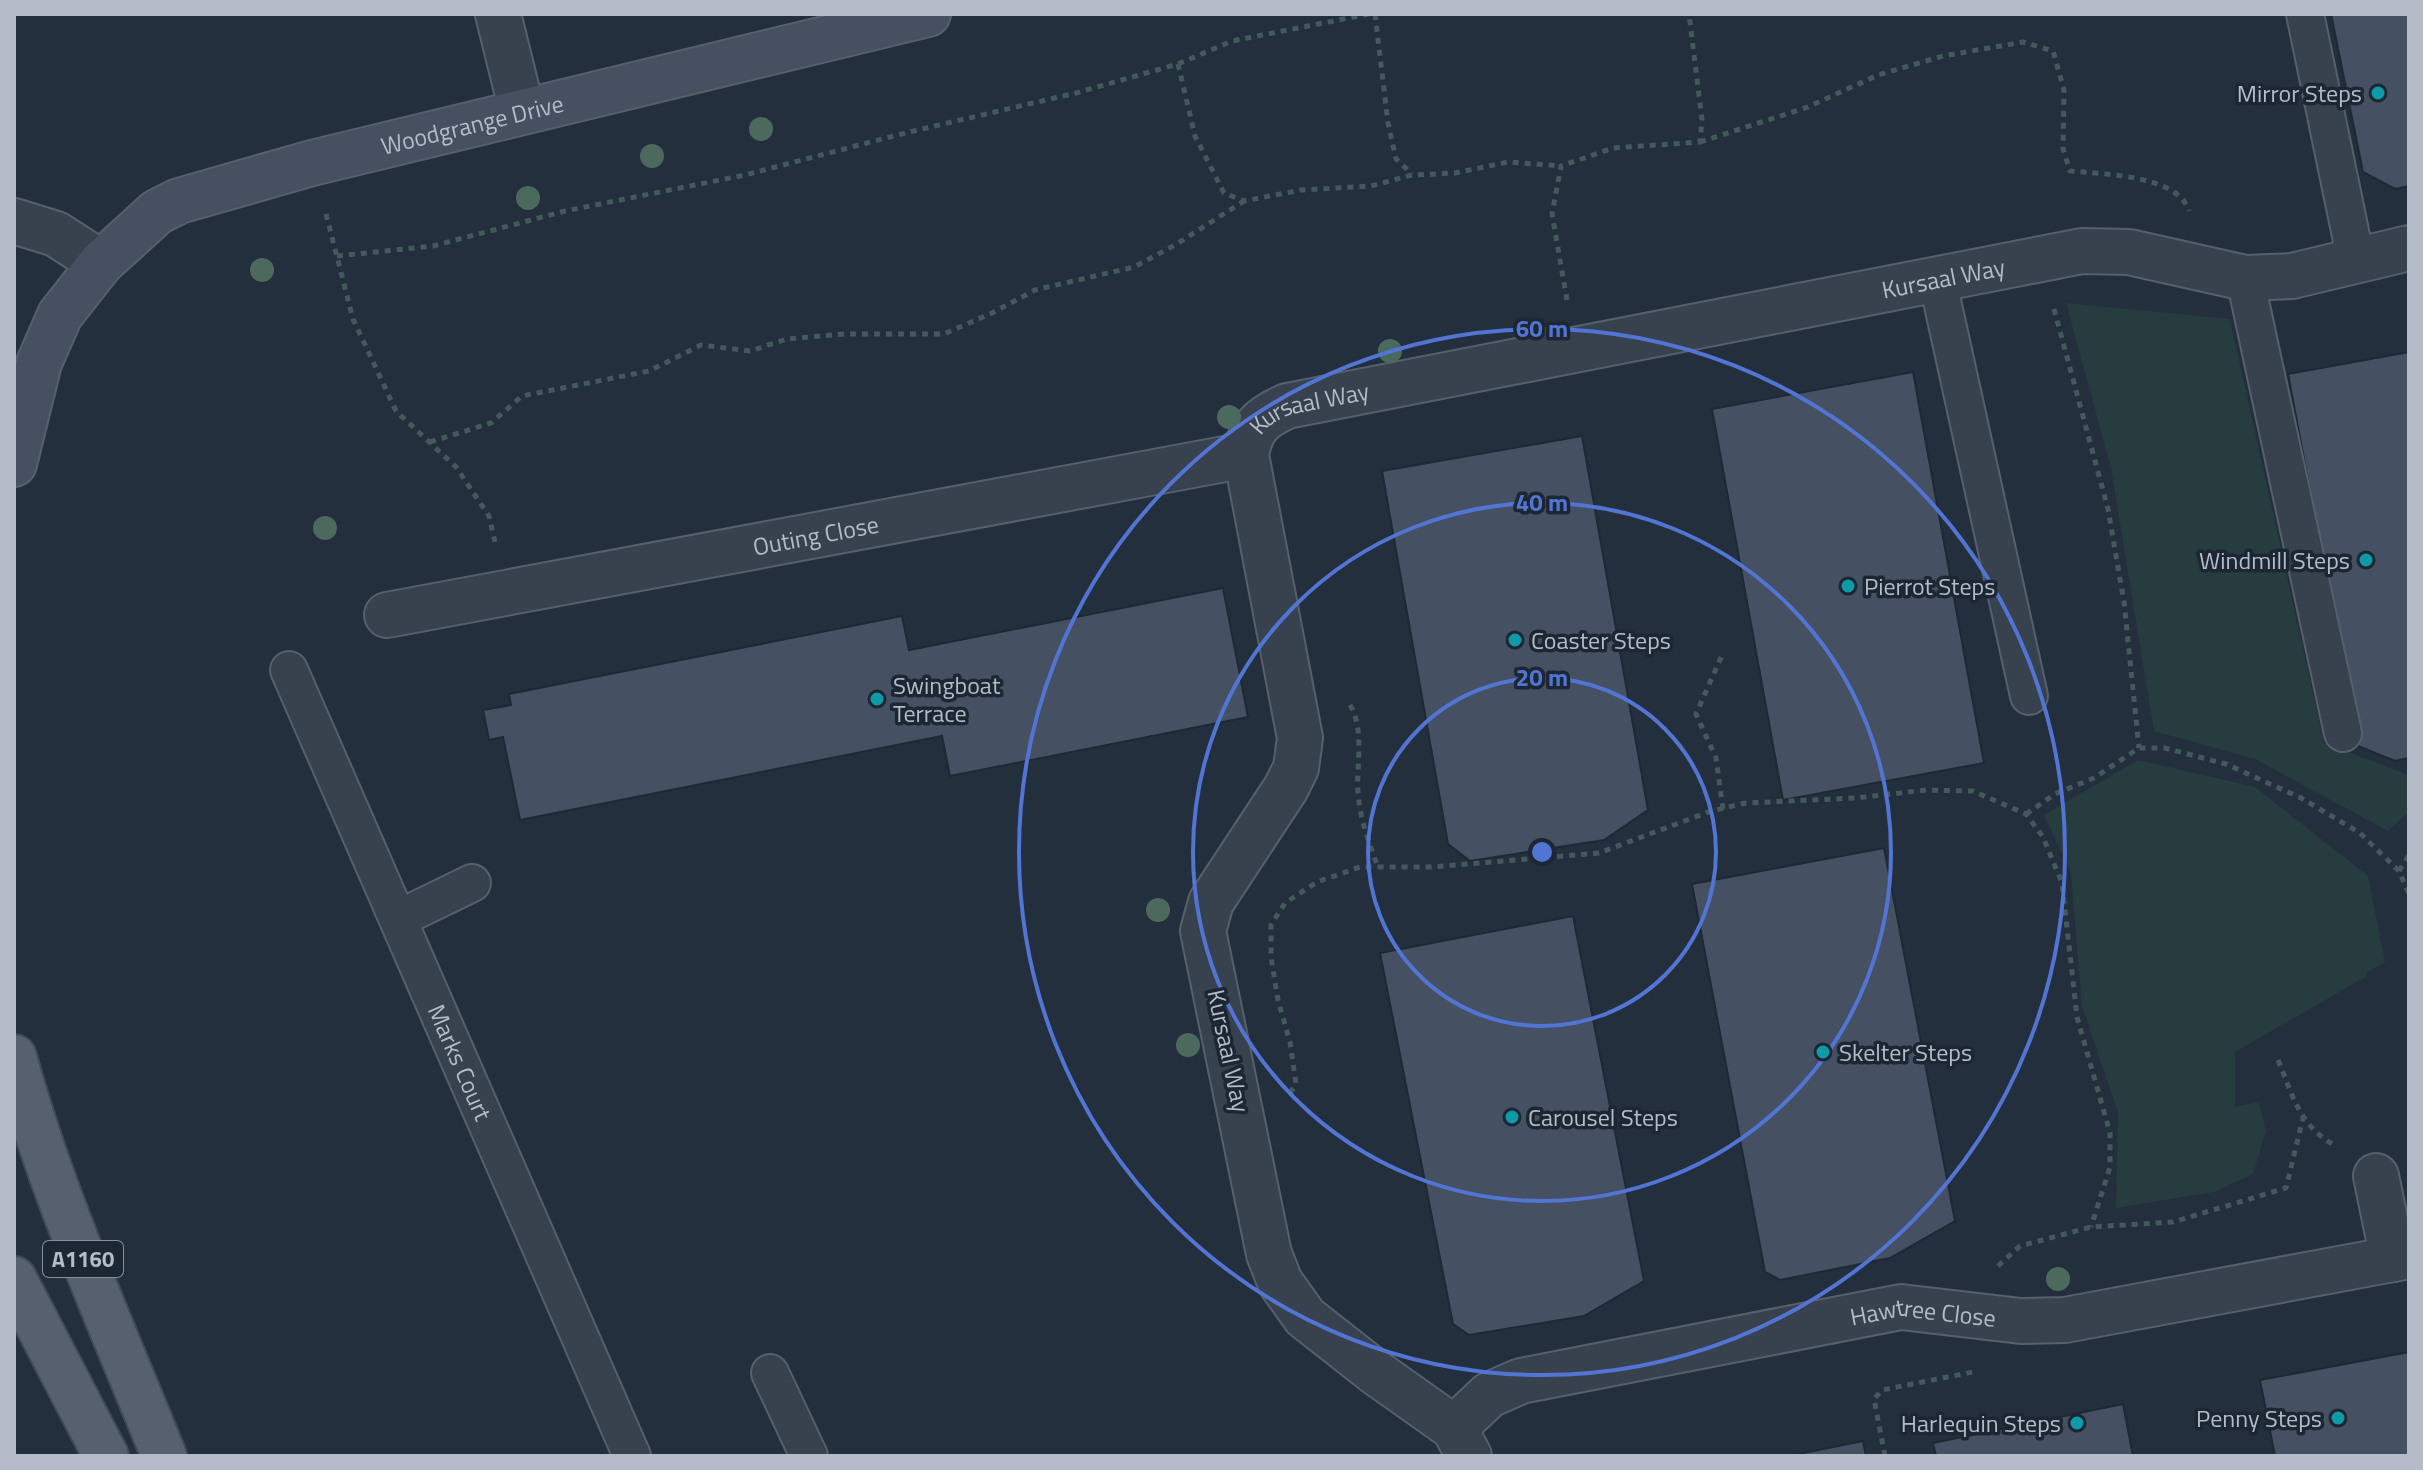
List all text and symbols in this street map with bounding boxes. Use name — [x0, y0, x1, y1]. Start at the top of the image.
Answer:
place label: Mirror Steps — [2237, 75, 2362, 111]
marker: Mirror Steps — [2369, 84, 2387, 102]
street label: Woodgrange Drive — [377, 85, 567, 164]
street label: Kursaal Way — [1879, 248, 2008, 308]
text: 60 m — [1516, 310, 1568, 346]
street label: Kursaal Way — [1240, 372, 1372, 442]
text: 40 m — [1516, 484, 1568, 520]
street label: Outing Close — [750, 506, 882, 565]
place label: Windmill Steps — [2199, 542, 2350, 578]
marker: Windmill Steps — [2357, 551, 2375, 569]
place label: Pierrot Steps — [1864, 568, 1995, 604]
marker: Pierrot Steps — [1839, 577, 1857, 595]
place label: Coaster Steps — [1531, 622, 1671, 658]
marker: Coaster Steps — [1506, 631, 1524, 649]
text: 20 m — [1516, 659, 1568, 695]
place label: Swingboat Terrace — [893, 667, 1001, 731]
marker: Swingboat Terrace — [868, 690, 886, 708]
centre of rings — [1528, 838, 1556, 866]
street label: Kursaal Way — [1198, 986, 1260, 1116]
street label: Marks Court — [419, 998, 502, 1127]
place label: Skelter Steps — [1839, 1034, 1972, 1070]
marker: Skelter Steps — [1814, 1043, 1832, 1061]
place label: Carousel Steps — [1528, 1099, 1678, 1135]
marker: Carousel Steps — [1503, 1108, 1521, 1126]
road number: A1160 — [43, 1241, 123, 1277]
street label: Hawtree Close — [1847, 1289, 1998, 1336]
place label: Penny Steps — [2196, 1400, 2322, 1436]
place label: Harlequin Steps — [1901, 1405, 2061, 1441]
marker: Penny Steps — [2329, 1409, 2347, 1427]
marker: Harlequin Steps — [2068, 1414, 2086, 1432]

